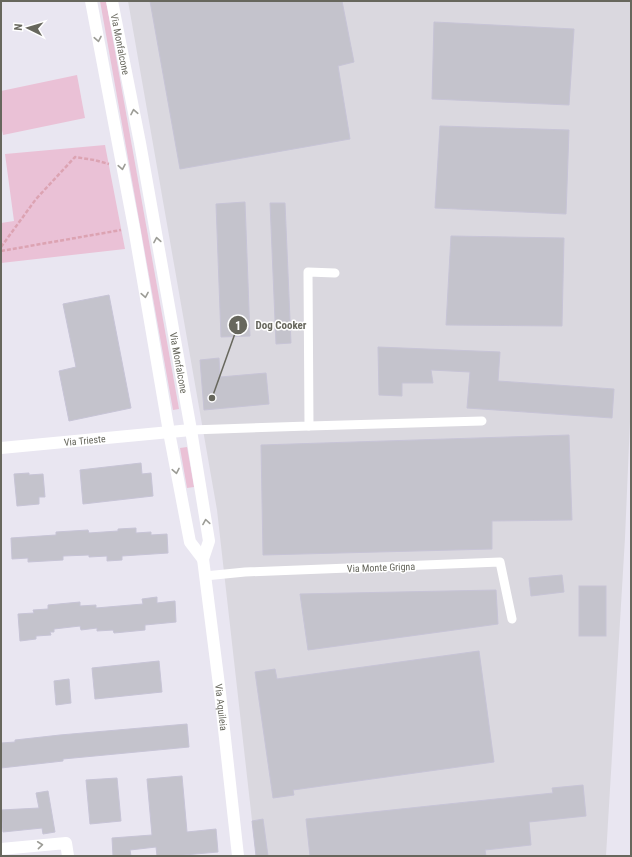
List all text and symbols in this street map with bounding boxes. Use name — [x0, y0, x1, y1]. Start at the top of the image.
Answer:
north arrow — [8, 8, 48, 48]
street label: Via Monfalcone — [109, 13, 131, 76]
text: N — [12, 23, 25, 31]
one-way arrow — [93, 36, 102, 42]
one-way arrow — [130, 109, 139, 115]
one-way arrow — [117, 164, 126, 170]
one-way arrow — [153, 237, 162, 243]
one-way arrow — [140, 292, 149, 298]
callout: Dog Cooker — [228, 314, 315, 337]
text: 1 — [235, 319, 241, 333]
text: Dog Cooker — [255, 319, 307, 332]
street label: Via Monfalcone — [168, 331, 189, 395]
street label: Via Trieste — [63, 433, 106, 448]
one-way arrow — [172, 468, 180, 474]
one-way arrow — [202, 518, 211, 525]
street label: Via Monte Grigna — [347, 561, 415, 574]
street label: Via Aquileia — [213, 683, 229, 731]
one-way arrow — [37, 841, 43, 850]

